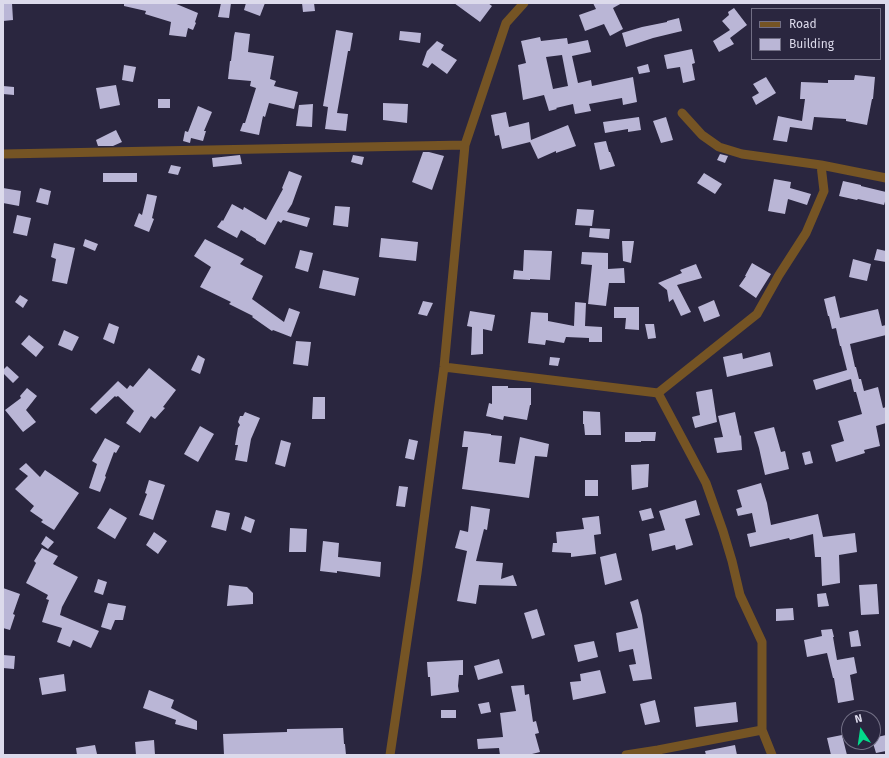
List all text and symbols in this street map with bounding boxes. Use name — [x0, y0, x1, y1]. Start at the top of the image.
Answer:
legend — [751, 8, 881, 60]
text: Road — [789, 17, 817, 31]
text: Building — [789, 37, 834, 51]
north arrow — [841, 710, 881, 750]
text: N — [853, 712, 863, 726]

